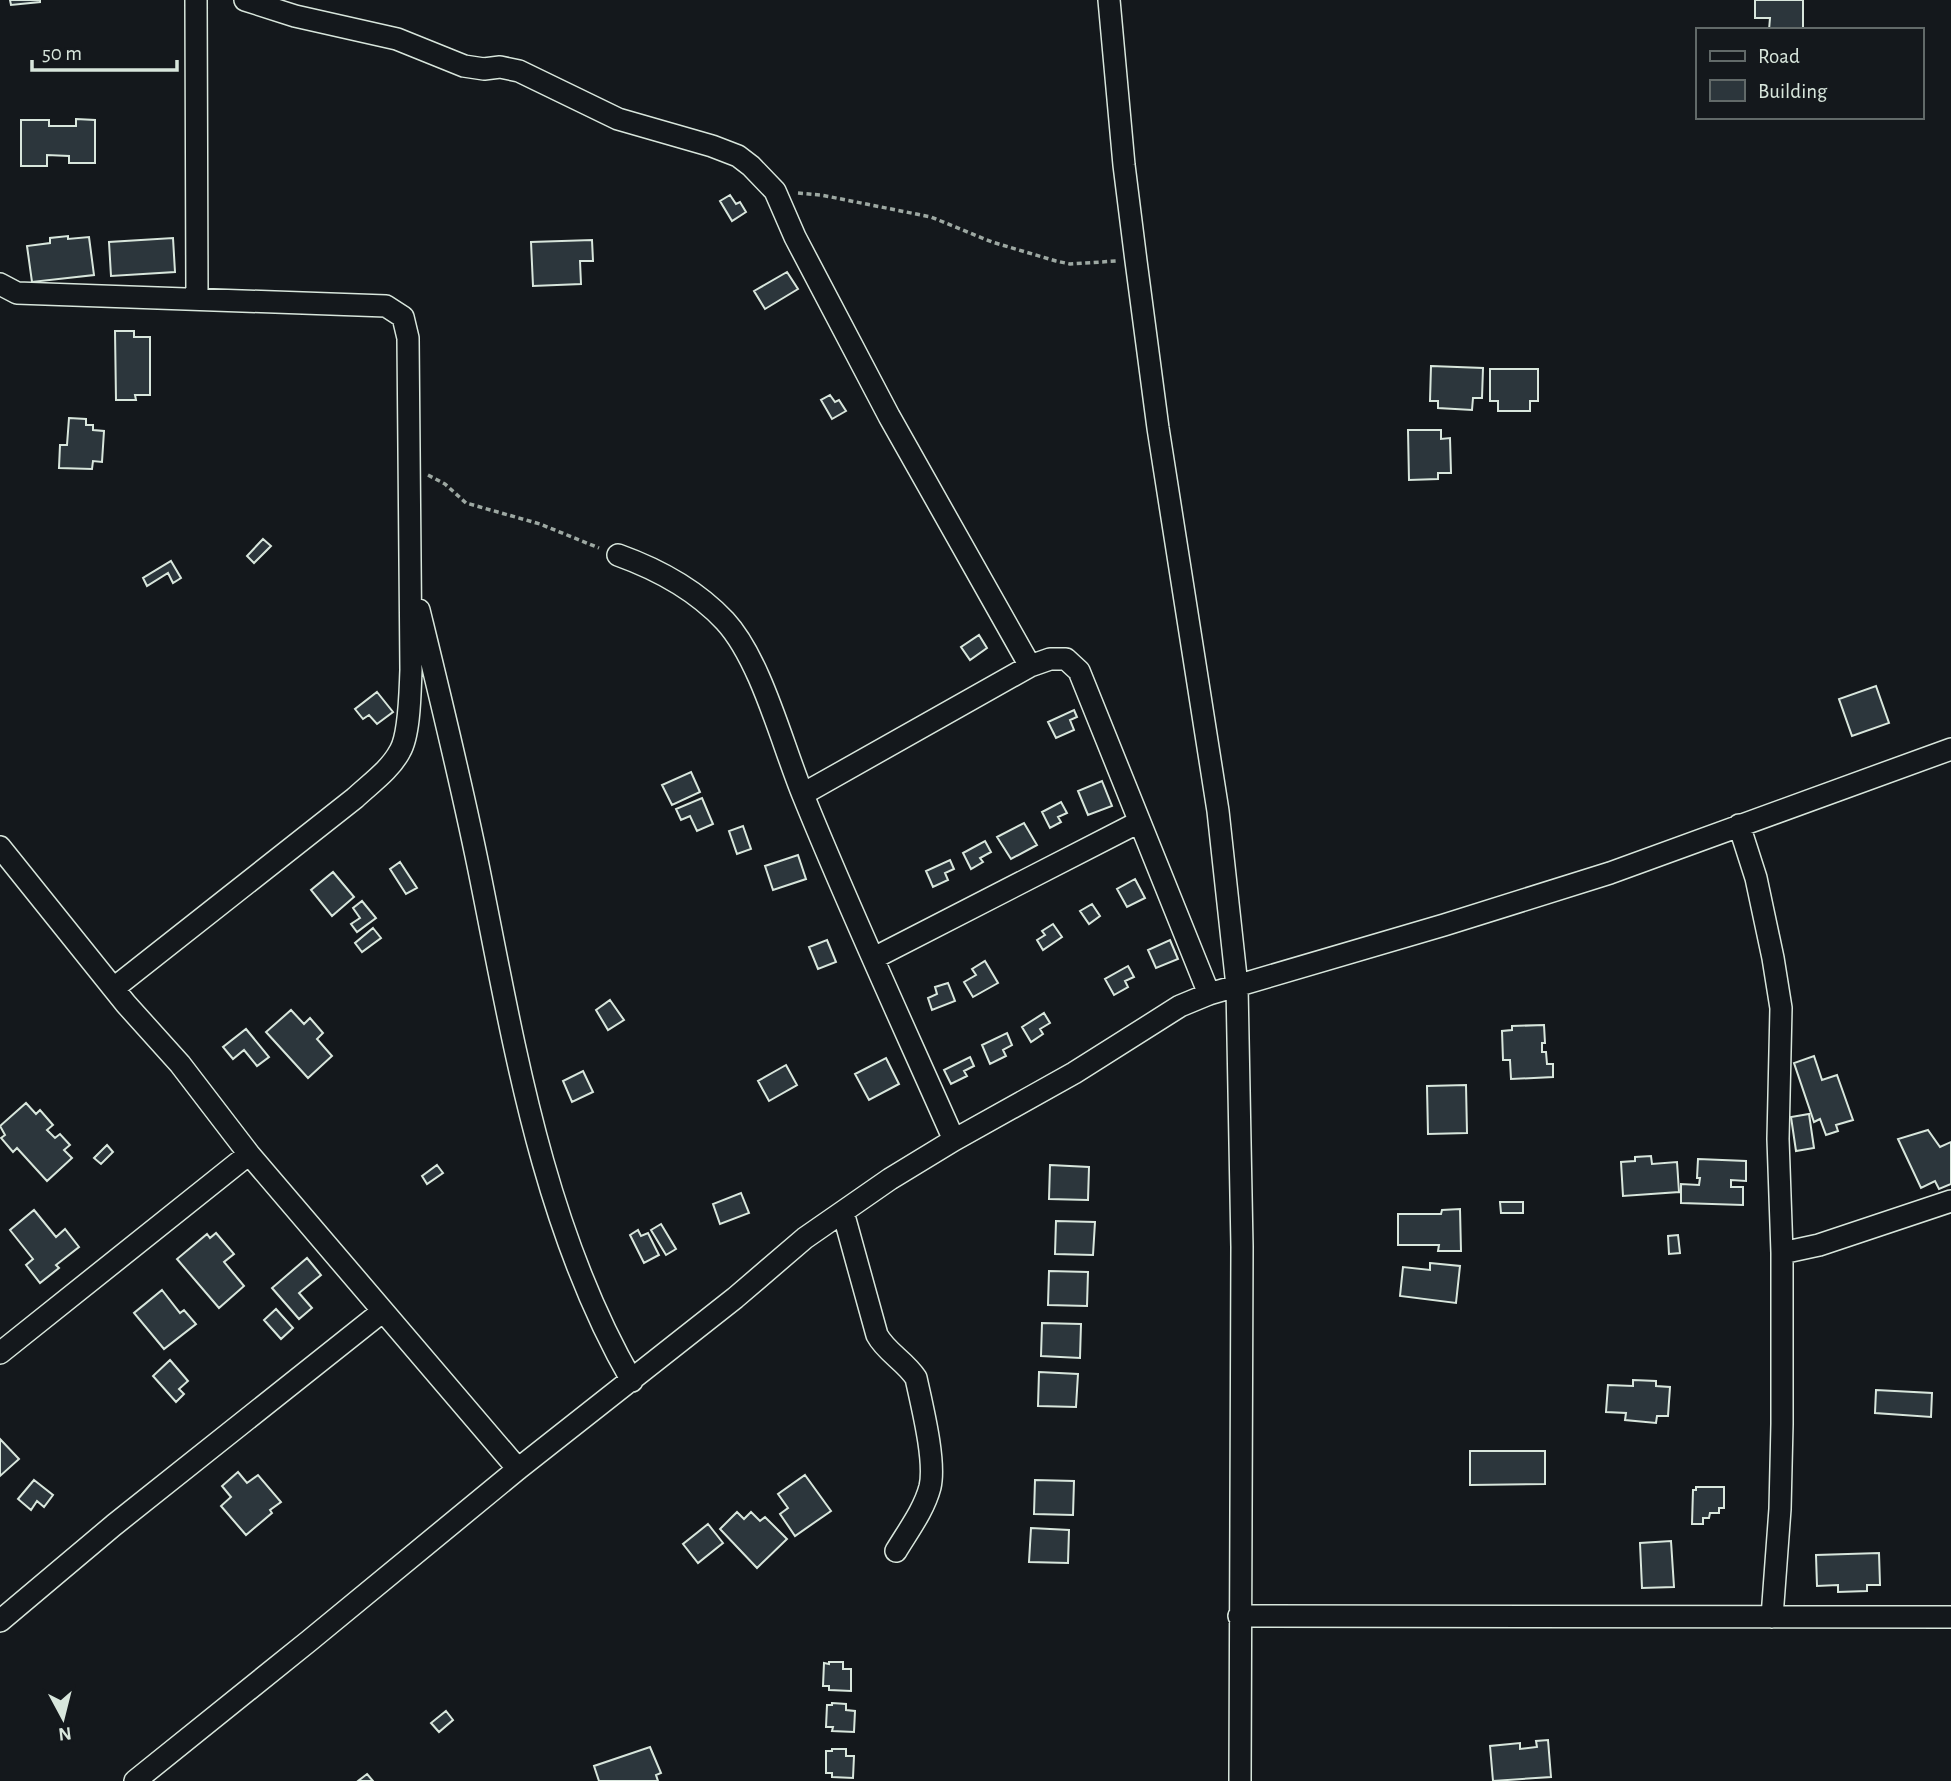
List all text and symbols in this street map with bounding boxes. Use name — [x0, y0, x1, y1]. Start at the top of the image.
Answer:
scale bar — [32, 28, 177, 72]
legend — [1696, 28, 1923, 119]
text: 50 m — [42, 43, 82, 64]
text: Road — [1758, 46, 1800, 67]
text: Building — [1758, 81, 1828, 102]
north arrow — [28, 1683, 98, 1753]
text: N — [57, 1723, 73, 1744]

